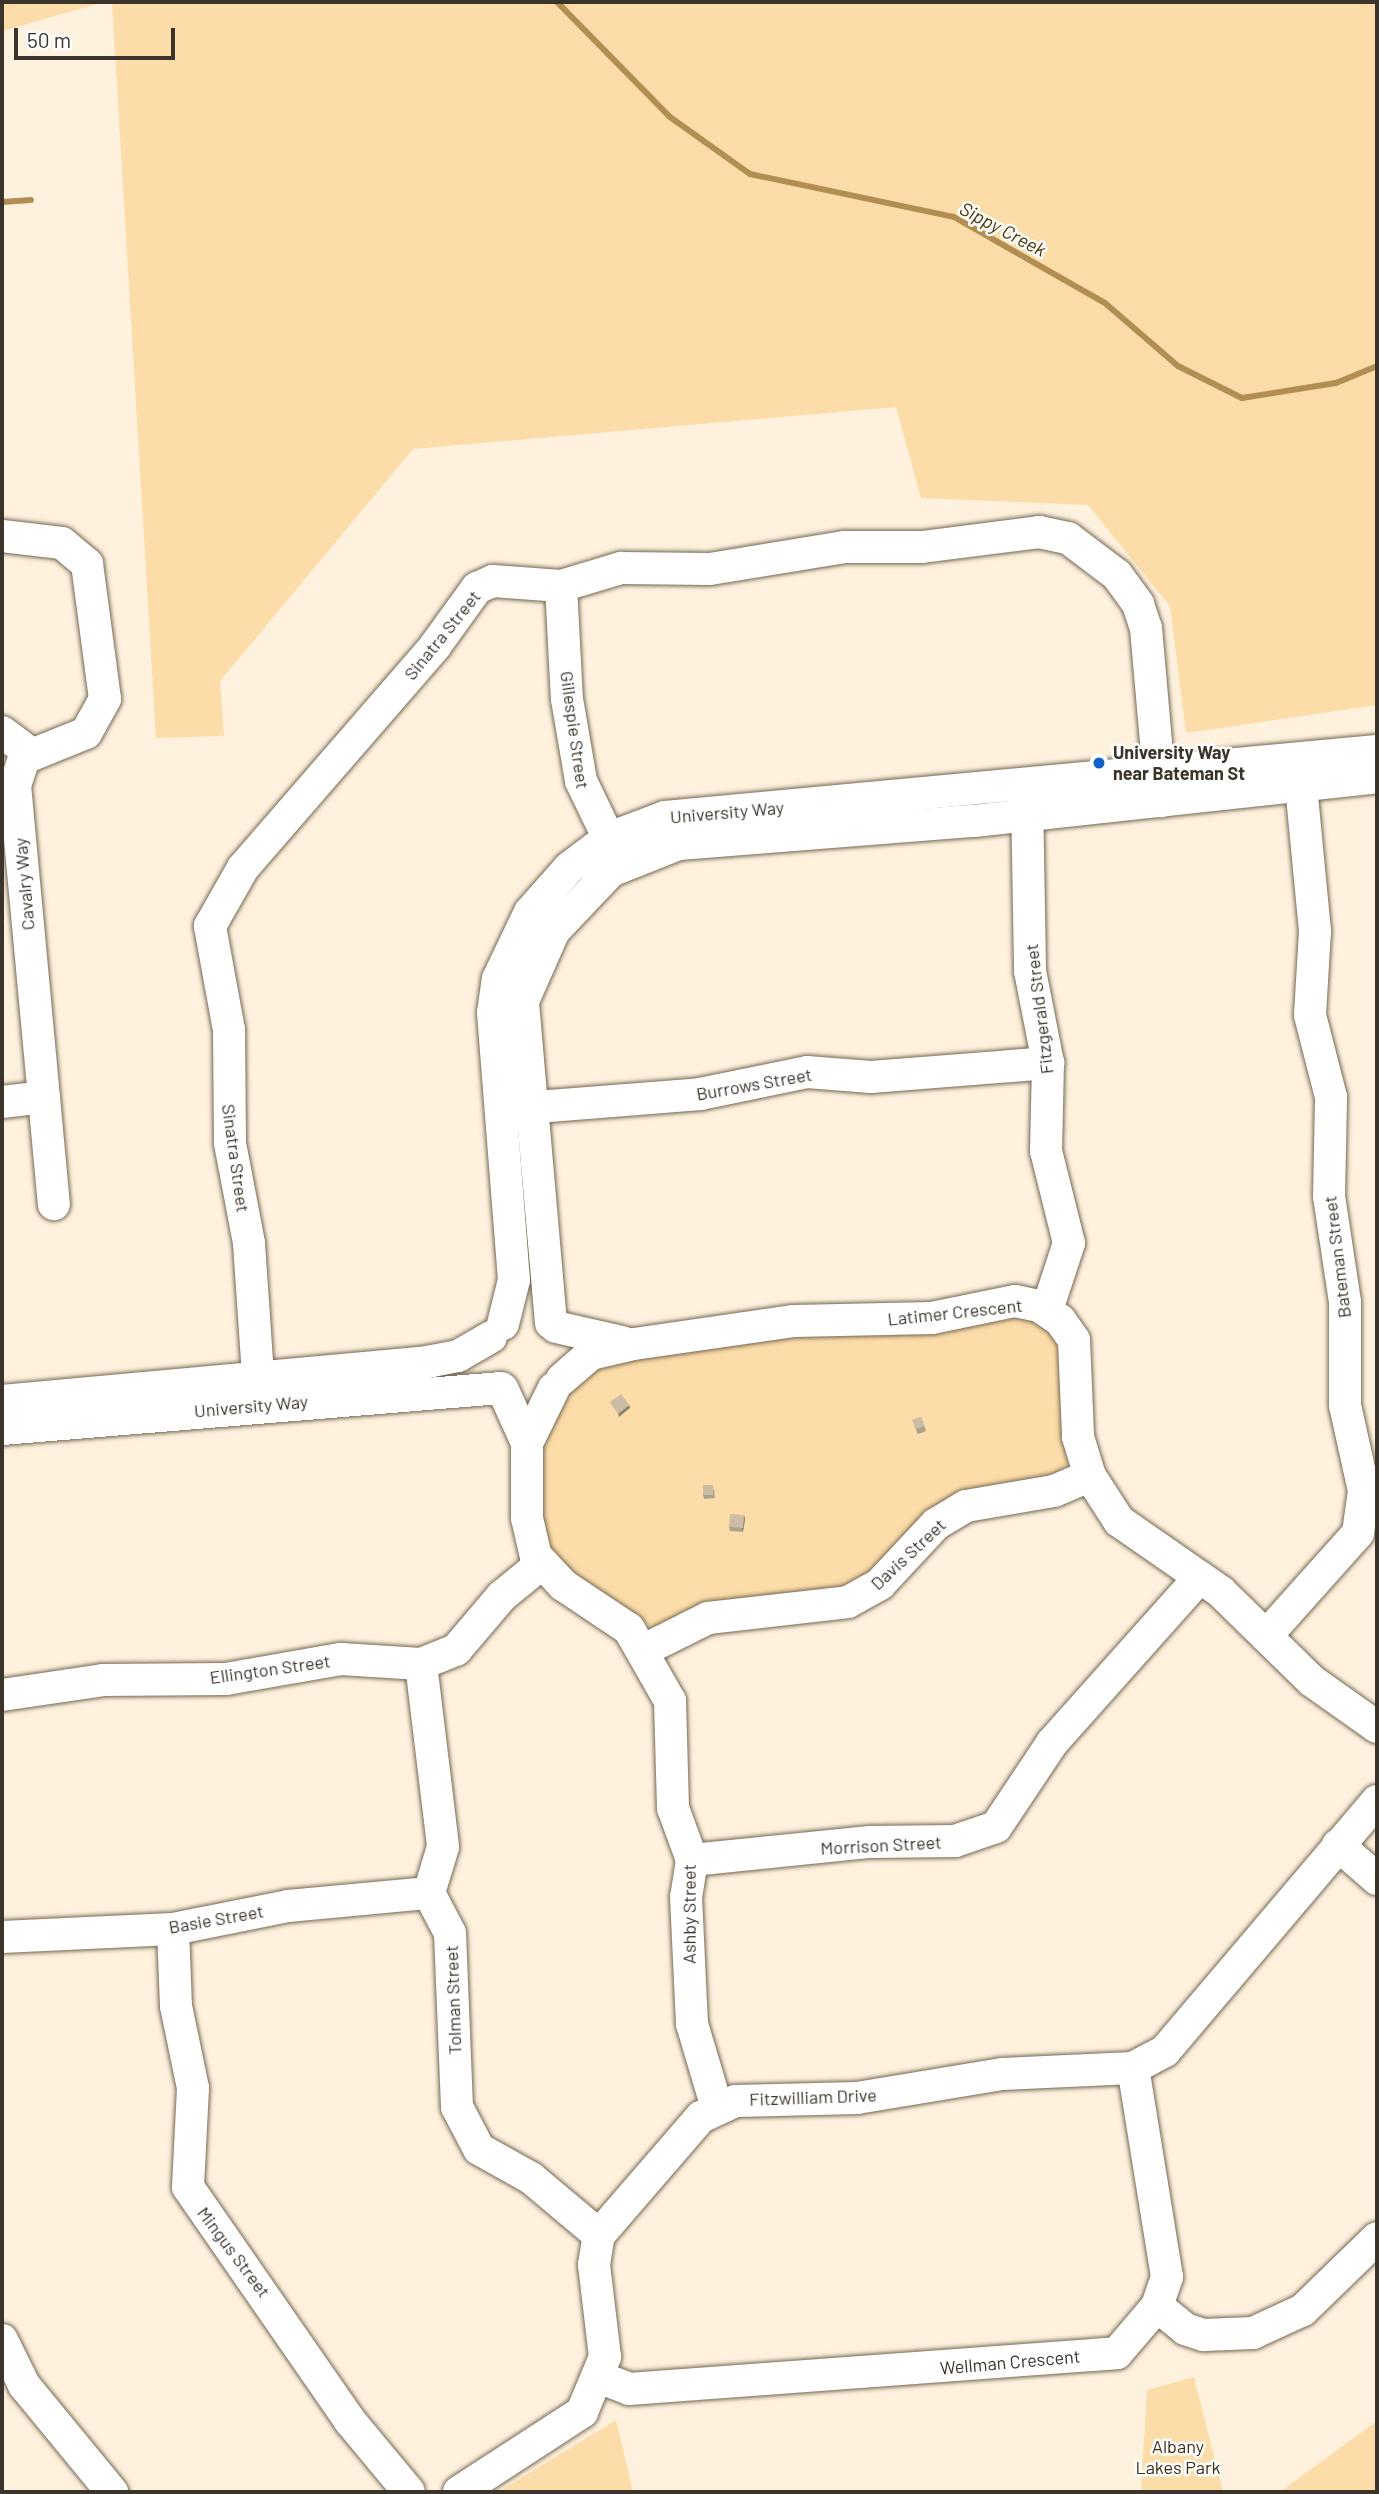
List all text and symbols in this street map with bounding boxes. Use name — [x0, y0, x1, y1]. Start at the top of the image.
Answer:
scale bar — [18, 14, 178, 58]
text: 50 m — [27, 27, 71, 52]
water label: Sippy Creek — [956, 197, 1050, 261]
street label: Sinatra Street — [399, 586, 485, 684]
street label: Gillespie Street — [556, 670, 594, 790]
place label: University Way near Bateman St — [1113, 742, 1245, 784]
marker: University Way near Bateman St — [1091, 755, 1107, 771]
street label: University Way — [669, 796, 785, 828]
street label: Cavalry Way — [9, 837, 39, 931]
street label: Fitzgerald Street — [1020, 943, 1058, 1075]
street label: Burrows Street — [695, 1063, 813, 1105]
street label: Sinatra Street — [218, 1103, 254, 1213]
street label: Bateman Street — [1319, 1195, 1355, 1319]
street label: Latimer Crescent — [886, 1294, 1024, 1330]
street label: University Way — [193, 1390, 309, 1422]
street label: Davis Street — [866, 1514, 950, 1594]
street label: Ellington Street — [208, 1650, 332, 1688]
street label: Morrison Street — [820, 1831, 942, 1859]
street label: Ashby Street — [678, 1864, 700, 1964]
street label: Basie Street — [167, 1900, 265, 1938]
street label: Tolman Street — [440, 1945, 466, 2055]
street label: Fitzwilliam Drive — [749, 2084, 877, 2110]
street label: Mingus Street — [193, 2202, 275, 2302]
street label: Wellman Crescent — [939, 2345, 1081, 2379]
park label: Albany Lakes Park — [1135, 2436, 1221, 2478]

